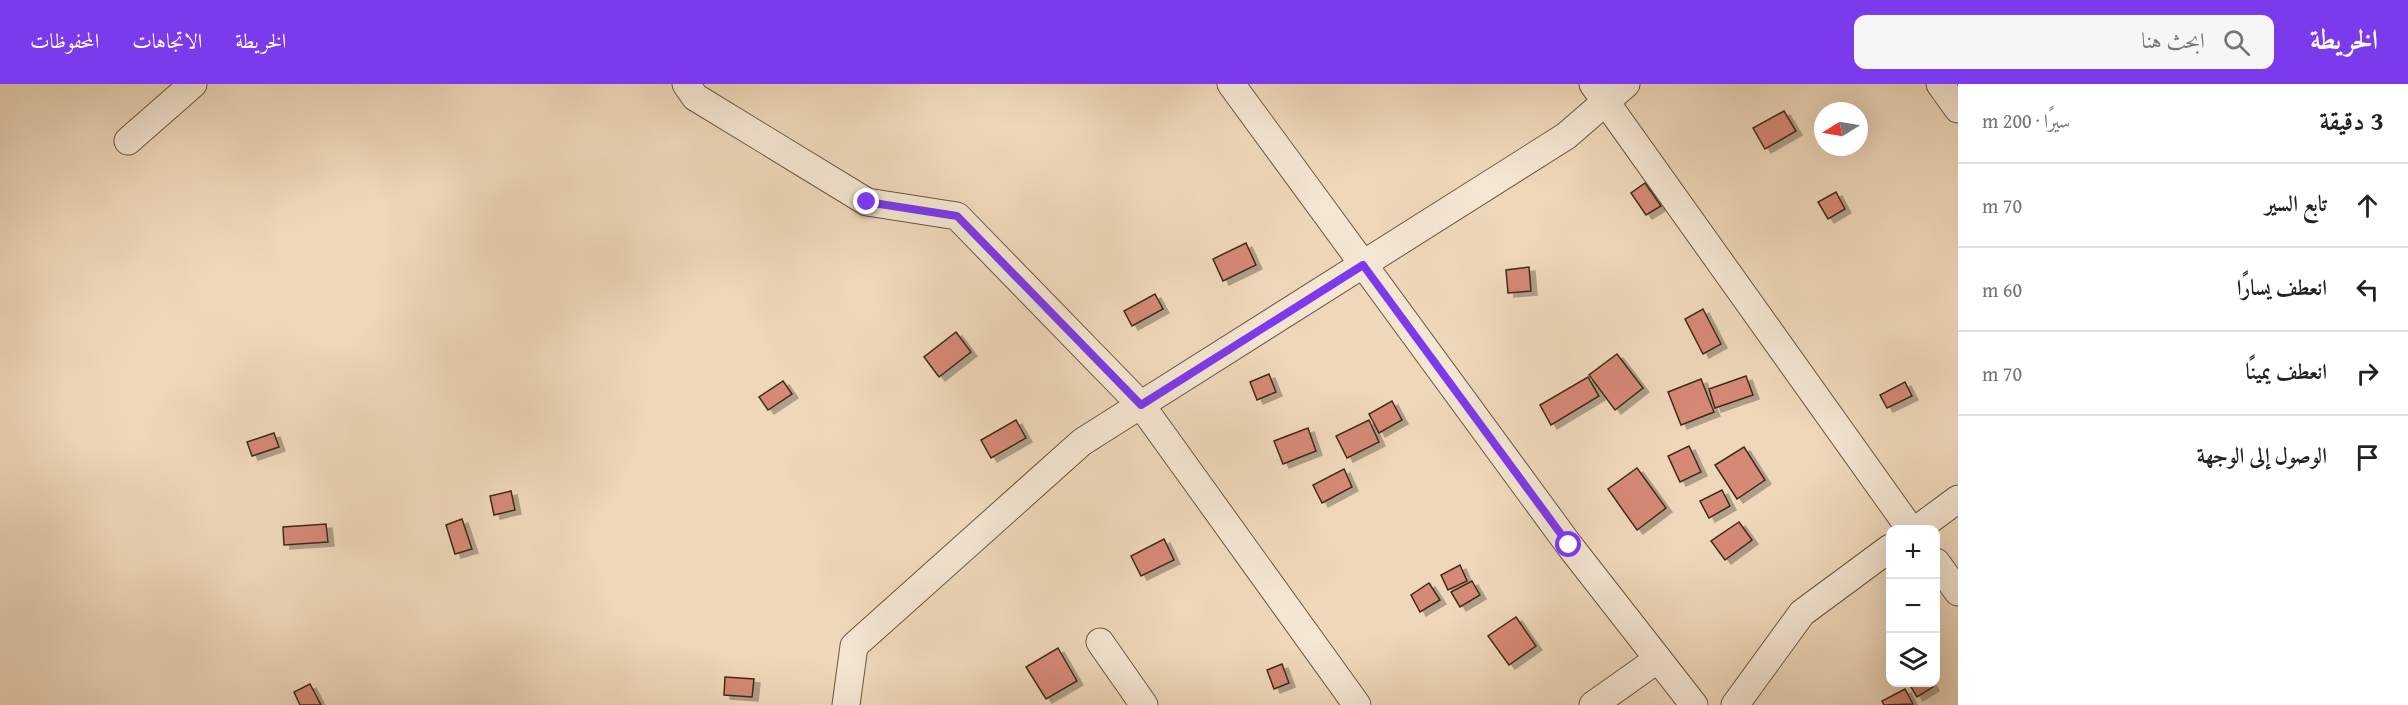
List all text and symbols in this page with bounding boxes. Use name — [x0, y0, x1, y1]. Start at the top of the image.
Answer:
search box — [1854, 15, 2274, 69]
text: الخريطة — [2310, 18, 2378, 59]
text: ابحث هنا — [2141, 24, 2205, 56]
text: المحفوظات — [30, 25, 99, 56]
text: الاتجاهات — [132, 25, 202, 56]
text: الخريطة — [235, 25, 286, 56]
icon: search — [2220, 26, 2253, 59]
text: 3 دقيقة — [2319, 101, 2384, 140]
north arrow — [1814, 102, 1868, 156]
text: سيرًا · 200 m — [1982, 106, 2070, 135]
text: تابع السير — [2265, 187, 2327, 219]
route end — [853, 188, 879, 214]
icon: ahead — [2351, 189, 2384, 222]
text: 70 m — [1982, 191, 2022, 220]
text: انعطف يسارًا — [2237, 271, 2327, 303]
icon: left — [2351, 273, 2384, 306]
text: 60 m — [1982, 275, 2022, 304]
text: انعطف يمينًا — [2246, 355, 2327, 387]
icon: right — [2351, 357, 2384, 390]
text: 70 m — [1982, 359, 2022, 388]
text: الوصول إلى الوجهة — [2197, 439, 2327, 471]
icon: arrive — [2351, 441, 2384, 474]
map controls — [1886, 525, 1940, 687]
button: + — [1886, 525, 1940, 579]
route start — [1555, 531, 1581, 557]
button: − — [1886, 579, 1940, 633]
button: layers — [1886, 633, 1940, 687]

